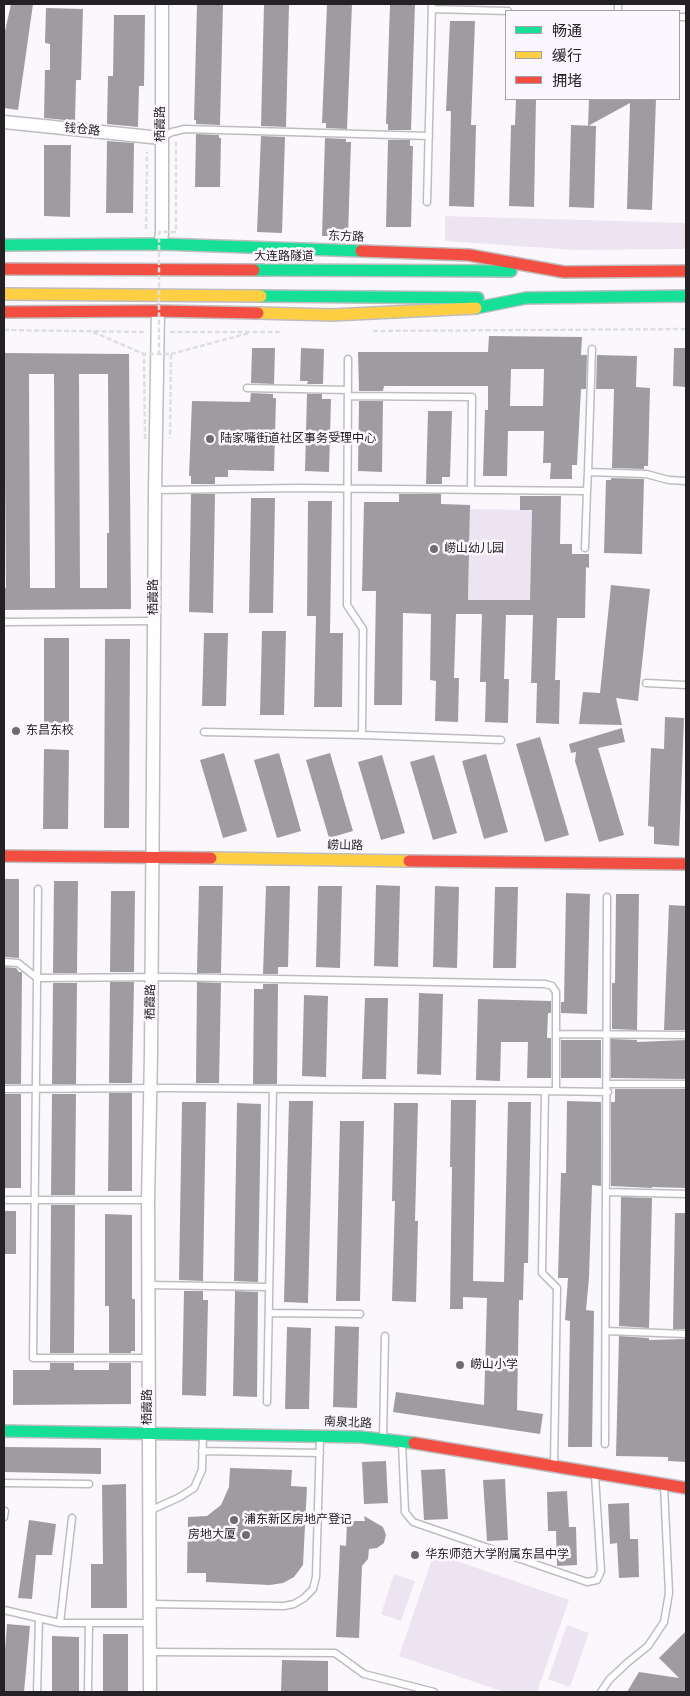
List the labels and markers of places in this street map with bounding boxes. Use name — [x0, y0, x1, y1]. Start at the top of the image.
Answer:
place label: 陆家嘴街道社区事务受理中心 — [220, 432, 376, 446]
marker: 陆家嘴街道社区事务受理中心 — [204, 433, 216, 445]
place label: 崂山幼儿园 — [444, 542, 504, 556]
marker: 崂山幼儿园 — [428, 543, 440, 555]
place label: 东昌东校 — [26, 724, 74, 738]
marker: 东昌东校 — [10, 725, 22, 737]
place label: 崂山小学 — [470, 1358, 518, 1372]
marker: 崂山小学 — [454, 1359, 466, 1371]
place label: 浦东新区房地产登记 — [244, 1513, 352, 1527]
marker: 浦东新区房地产登记 — [228, 1514, 240, 1526]
place label: 房地大厦 — [188, 1528, 236, 1542]
marker: 房地大厦 — [240, 1529, 252, 1541]
place label: 华东师范大学附属东昌中学 — [425, 1548, 569, 1562]
marker: 华东师范大学附属东昌中学 — [409, 1549, 421, 1561]

